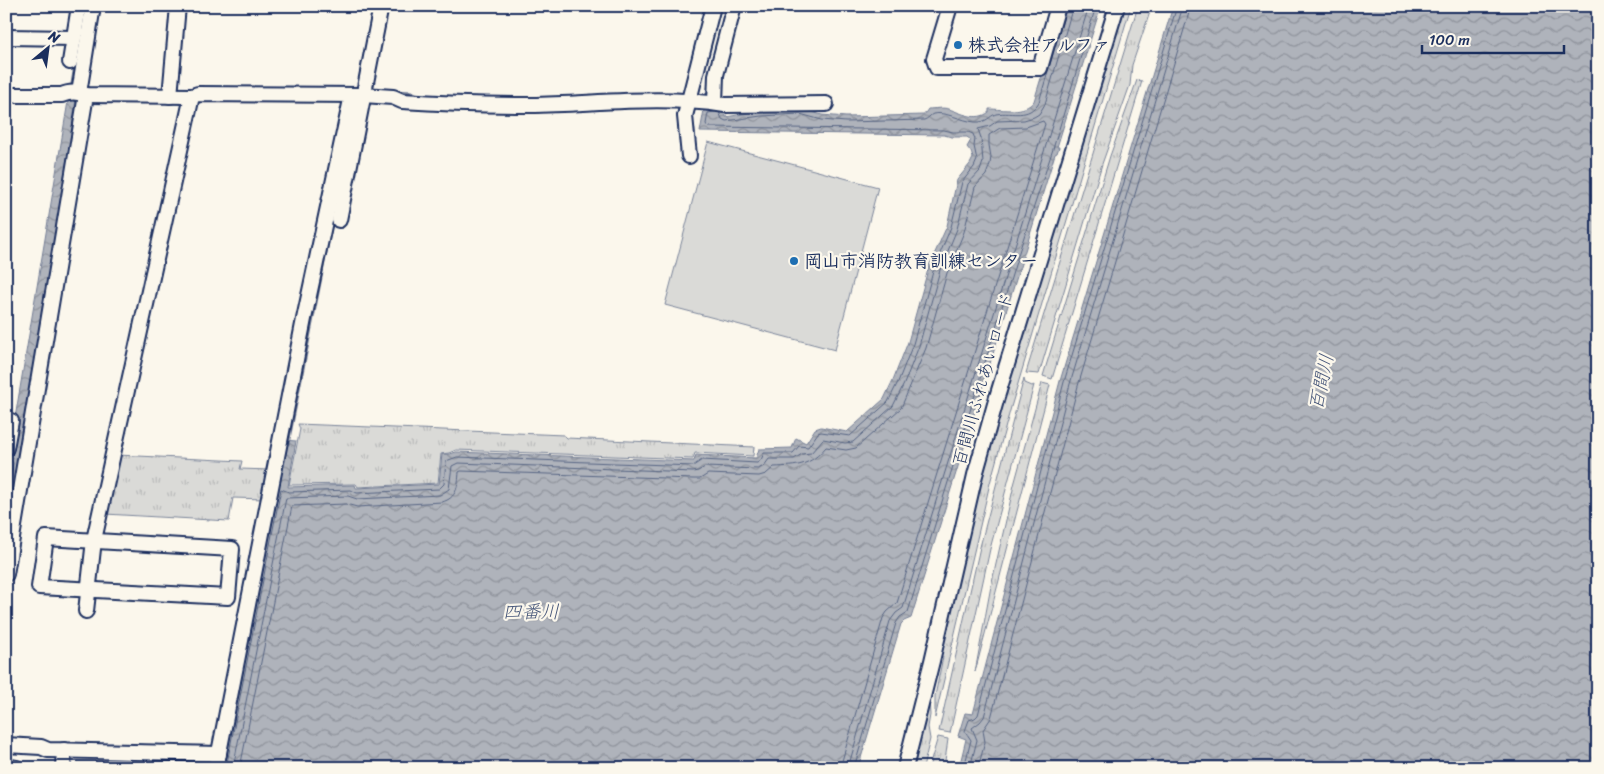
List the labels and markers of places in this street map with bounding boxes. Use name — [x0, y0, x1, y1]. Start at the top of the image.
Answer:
place label: 株式会社アルファ — [968, 29, 1111, 61]
marker: 株式会社アルファ — [952, 39, 964, 51]
place label: 岡山市消防教育訓練センター — [804, 245, 1038, 277]
marker: 岡山市消防教育訓練センター — [788, 255, 800, 267]

